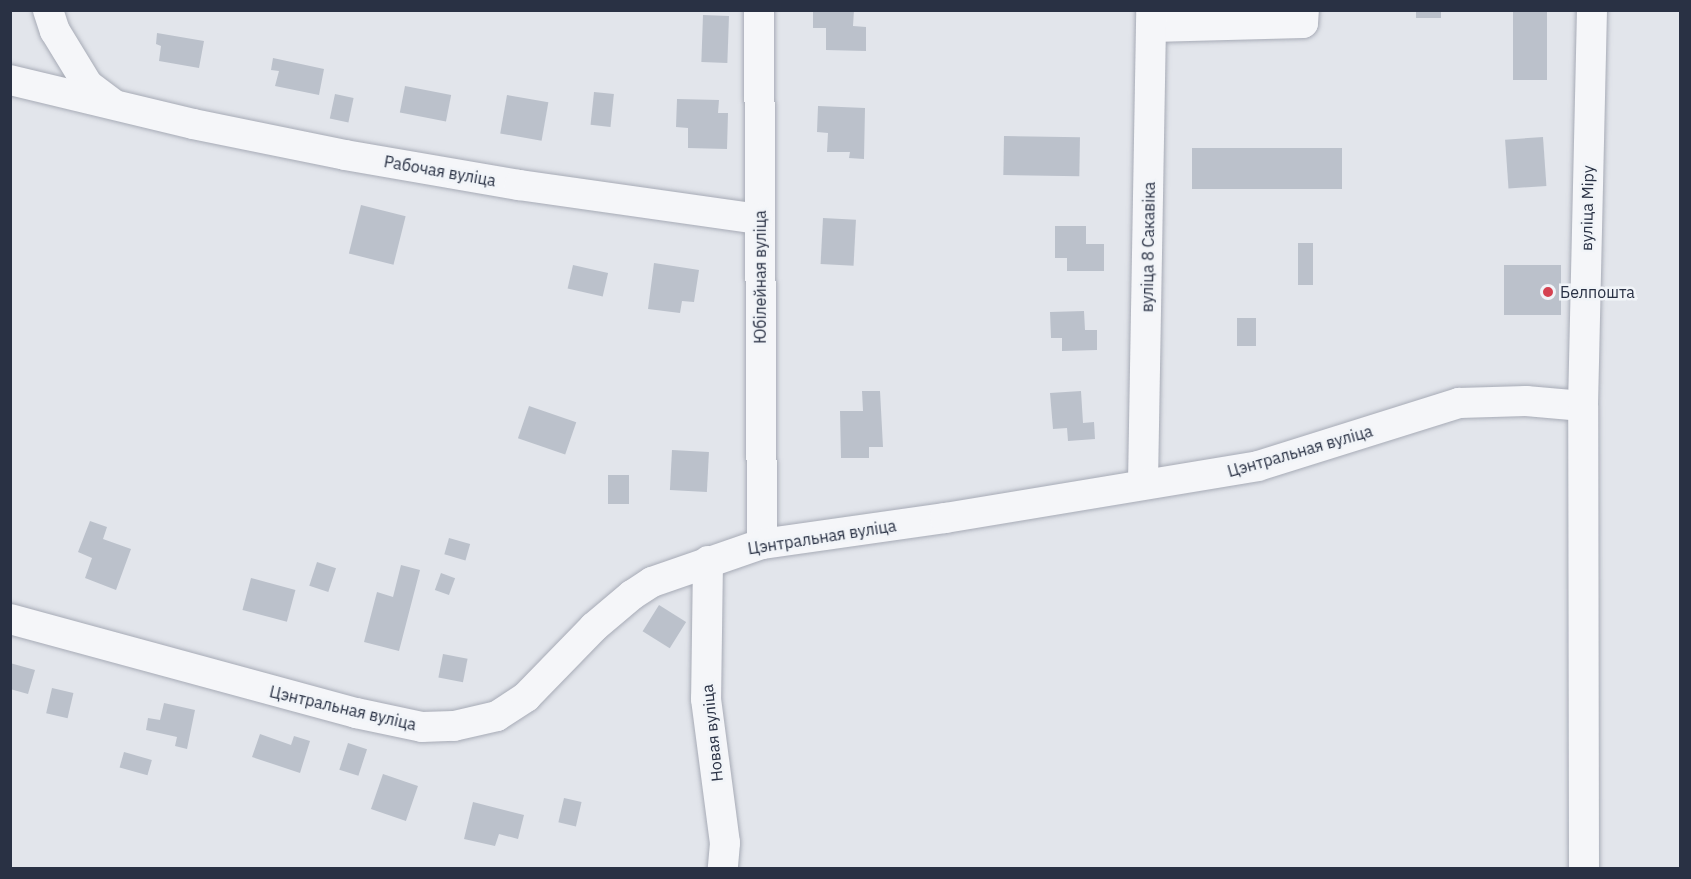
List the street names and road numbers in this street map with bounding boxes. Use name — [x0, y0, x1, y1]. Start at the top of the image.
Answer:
street label: Рабочая вуліца — [383, 152, 497, 190]
street label: вуліца Міру — [1577, 165, 1597, 251]
street label: вуліца 8 Сакавіка — [1137, 182, 1159, 312]
street label: Юбілейная вуліца — [750, 210, 770, 344]
street label: Цэнтральная вуліца — [1225, 421, 1375, 481]
street label: Цэнтральная вуліца — [746, 516, 898, 558]
street label: Цэнтральная вуліца — [268, 682, 418, 734]
street label: Новая вуліца — [697, 683, 727, 783]

